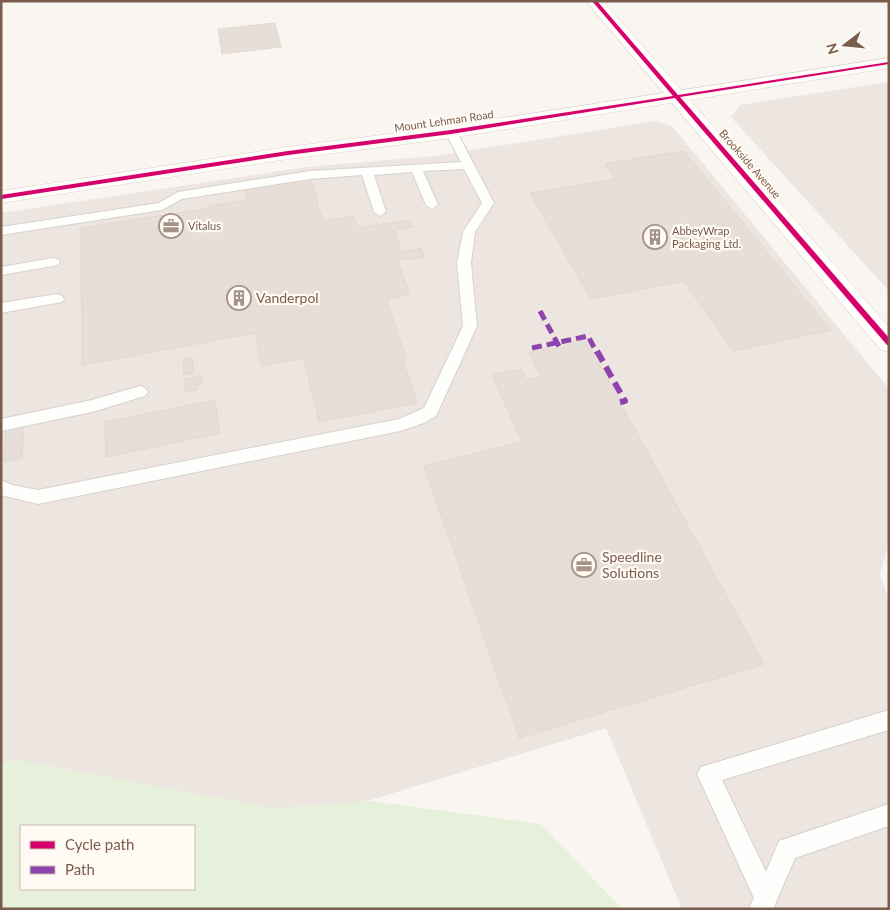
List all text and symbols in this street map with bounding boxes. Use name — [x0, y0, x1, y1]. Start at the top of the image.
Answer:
north arrow — [820, 20, 870, 70]
text: N — [822, 41, 842, 56]
street label: Mount Lehman Road — [393, 107, 494, 134]
street label: Brookside Avenue — [717, 127, 784, 201]
office icon: Vitalus — [158, 213, 184, 239]
place label: Vitalus — [188, 219, 221, 232]
building icon: AbbeyWrap Packaging Ltd. — [642, 224, 668, 250]
place label: AbbeyWrap Packaging Ltd. — [672, 224, 741, 250]
building icon: Vanderpol — [226, 285, 252, 311]
place label: Vanderpol — [256, 289, 319, 306]
place label: Speedline Solutions — [602, 548, 662, 581]
office icon: Speedline Solutions — [571, 552, 597, 578]
legend — [20, 825, 195, 890]
text: Cycle path — [65, 835, 134, 853]
text: Path — [65, 860, 95, 878]

